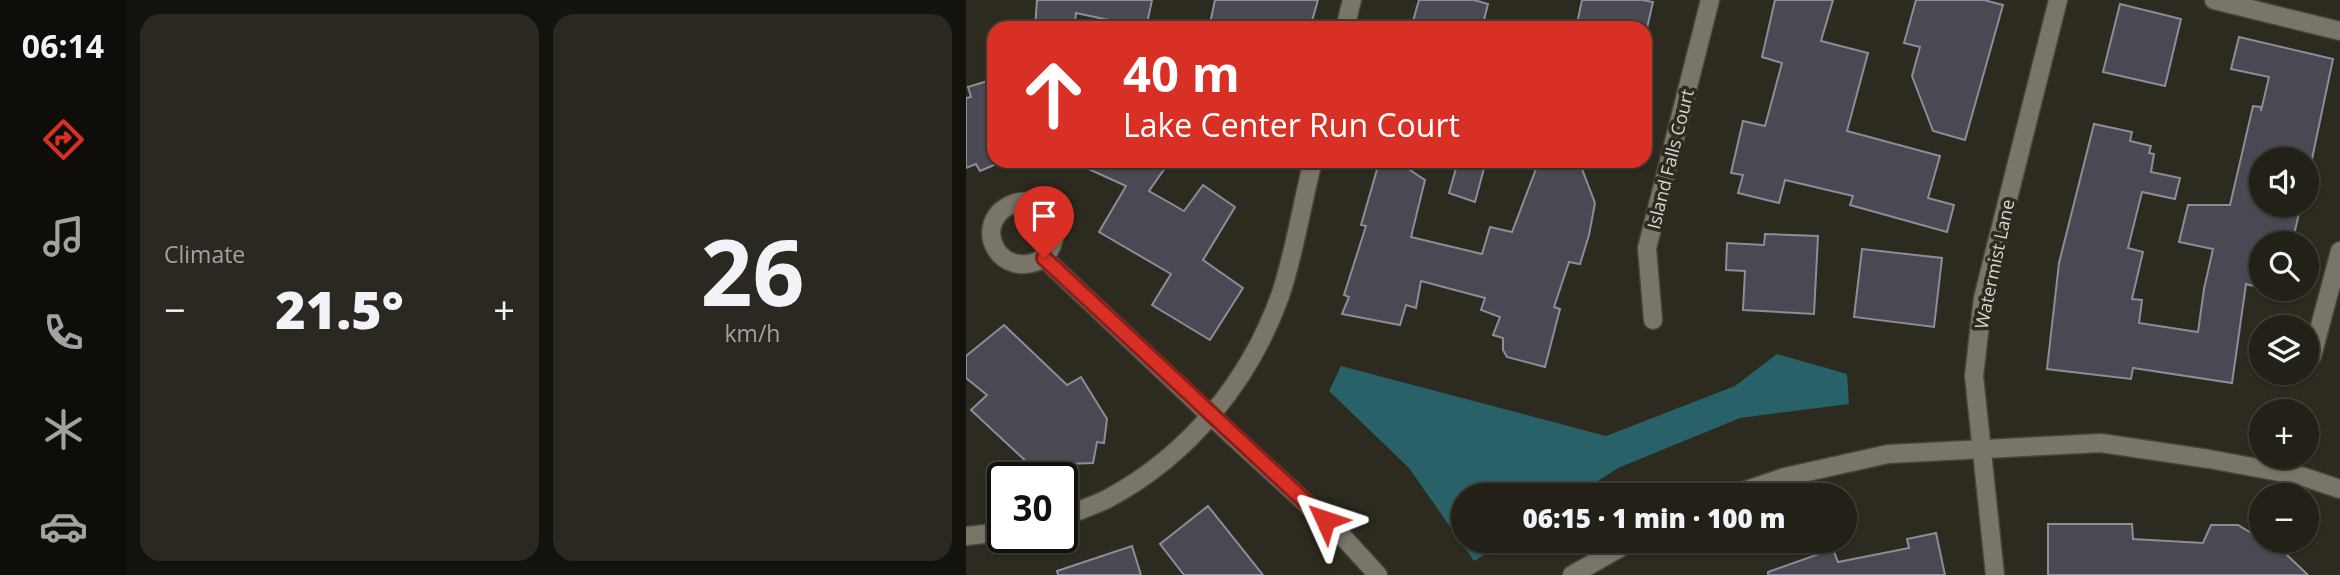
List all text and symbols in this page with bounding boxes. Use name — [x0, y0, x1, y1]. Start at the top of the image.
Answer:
text: 06:14 — [22, 24, 104, 67]
text: 40 m — [1123, 40, 1240, 106]
icon: ahead — [1008, 49, 1099, 140]
street label: Island Falls Court — [1641, 86, 1699, 232]
text: Lake Center Run Court — [1123, 103, 1460, 146]
icon: directions — [39, 115, 88, 164]
map controls — [2249, 147, 2319, 553]
button: sound — [2249, 147, 2319, 217]
pin — [1014, 186, 1074, 258]
icon: arrive — [1025, 197, 1063, 235]
street label: Watermist Lane — [1969, 197, 2019, 331]
text: 26 — [700, 209, 805, 333]
icon: music — [39, 212, 88, 261]
button: search — [2249, 231, 2319, 301]
text: Climate — [164, 238, 245, 270]
text: 21.5° — [275, 273, 404, 344]
text: − — [164, 283, 186, 335]
text: + — [493, 283, 515, 335]
icon: phone — [39, 308, 88, 357]
button: layers — [2249, 315, 2319, 385]
text: km/h — [725, 317, 780, 349]
button: + — [2249, 399, 2319, 469]
icon: climate — [39, 405, 88, 454]
speed limit sign: 30 — [987, 462, 1078, 553]
position arrow — [1288, 483, 1362, 557]
button: − — [2249, 483, 2319, 553]
text: 06:15 · 1 min · 100 m — [1523, 500, 1785, 536]
icon: car — [39, 502, 88, 551]

